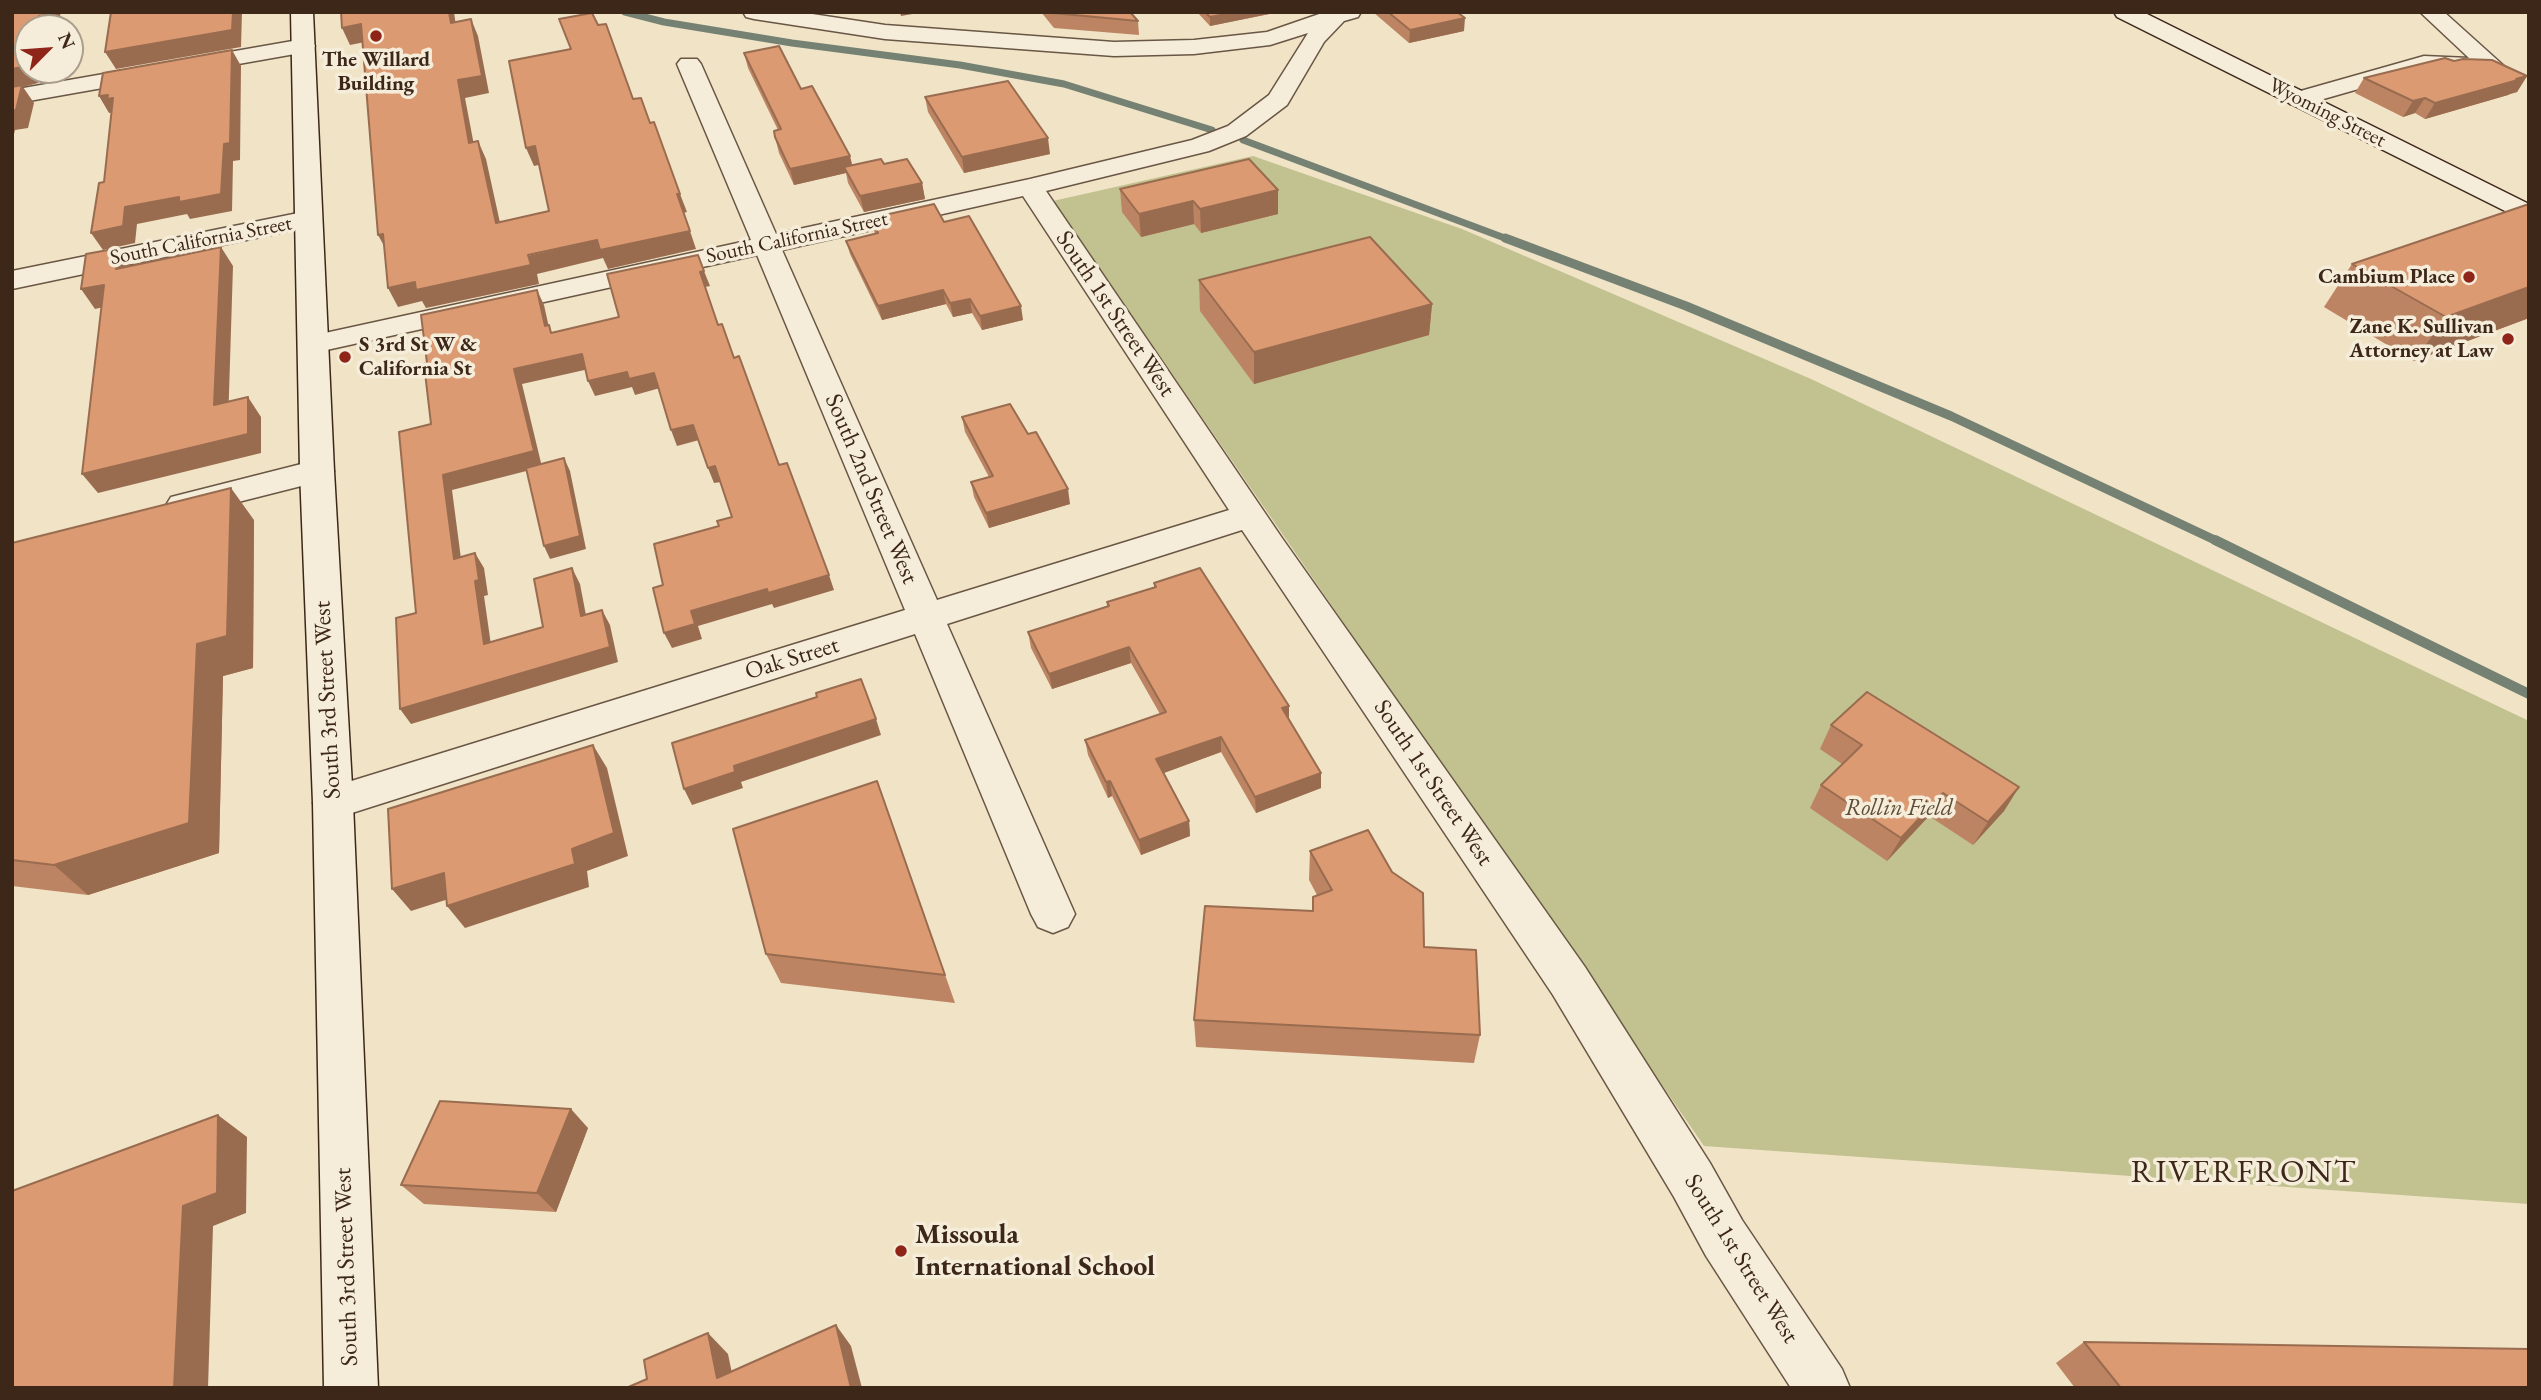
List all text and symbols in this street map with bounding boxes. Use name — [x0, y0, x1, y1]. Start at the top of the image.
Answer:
north arrow — [14, 14, 84, 84]
marker: The Willard Building — [368, 28, 384, 44]
text: N — [52, 29, 81, 53]
place label: The Willard Building — [322, 47, 430, 97]
street label: Wyoming Street — [2264, 73, 2390, 153]
street label: South California Street — [704, 206, 890, 270]
street label: South California Street — [108, 211, 294, 271]
street label: South 1st Street West — [1049, 226, 1181, 402]
place label: Cambium Place — [2318, 264, 2455, 290]
marker: Cambium Place — [2461, 269, 2477, 285]
place label: Zane K. Sullivan Attorney at Law — [2349, 314, 2494, 364]
marker: Zane K. Sullivan Attorney at Law — [2500, 331, 2516, 347]
place label: S 3rd St W & California St — [359, 332, 477, 382]
marker: S 3rd St W & California St — [337, 349, 353, 365]
street label: South 2nd Street West — [818, 390, 924, 588]
street label: South 3rd Street West — [308, 600, 348, 800]
street label: Oak Street — [742, 631, 842, 687]
street label: South 1st Street West — [1367, 695, 1499, 871]
park label: Rollin Field — [1845, 794, 1953, 822]
district label: RIVERFRONT — [2132, 1154, 2356, 1192]
street label: South 3rd Street West — [329, 1167, 365, 1367]
street label: South 1st Street West — [1677, 1169, 1805, 1349]
place label: Missoula International School — [915, 1218, 1155, 1284]
marker: Missoula International School — [893, 1243, 909, 1259]

